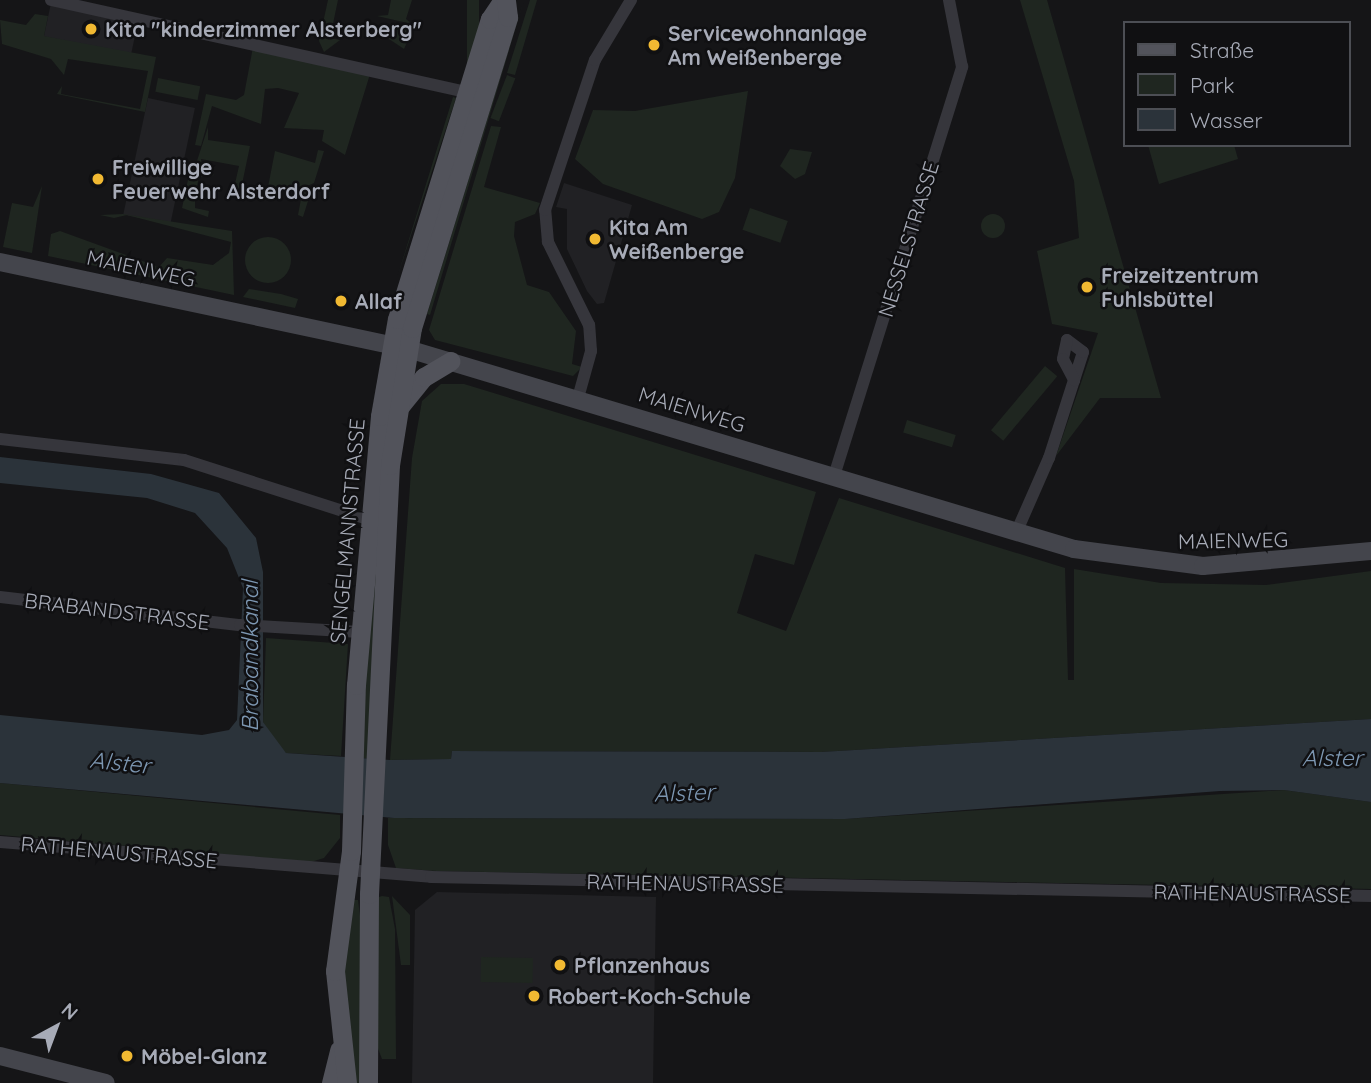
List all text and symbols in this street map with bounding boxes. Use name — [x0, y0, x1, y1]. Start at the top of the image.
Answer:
place label: Kita "kinderzimmer Alsterberg" — [105, 16, 422, 42]
place label: Servicewohnanlage Am Weißenberge — [668, 20, 867, 70]
marker: Kita "kinderzimmer Alsterberg" — [83, 21, 99, 37]
legend — [1122, 21, 1350, 147]
marker: Servicewohnanlage Am Weißenberge — [646, 37, 662, 53]
text: Straße — [1190, 37, 1254, 63]
text: Park — [1190, 72, 1234, 98]
text: Wasser — [1190, 107, 1262, 133]
place label: Freiwillige Feuerwehr Alsterdorf — [112, 154, 330, 204]
street label: NESSELSTRASSE — [872, 158, 944, 320]
marker: Freiwillige Feuerwehr Alsterdorf — [90, 171, 106, 187]
place label: Kita Am Weißenberge — [609, 214, 744, 264]
marker: Kita Am Weißenberge — [587, 231, 603, 247]
street label: MAIENWEG — [84, 244, 198, 292]
place label: Freizeitzentrum Fuhlsbüttel — [1101, 262, 1259, 312]
marker: Freizeitzentrum Fuhlsbüttel — [1079, 279, 1095, 295]
place label: Allaf — [355, 288, 402, 314]
marker: Allaf — [333, 293, 349, 309]
street label: MAIENWEG — [636, 381, 748, 437]
street label: SENGELMANNSTRASSE — [325, 417, 369, 645]
street label: MAIENWEG — [1178, 526, 1288, 554]
water label: Brabandkanal — [236, 580, 264, 732]
street label: BRABANDSTRASSE — [23, 587, 211, 635]
water label: Alster — [1302, 744, 1362, 772]
water label: Alster — [88, 746, 152, 780]
water label: Alster — [653, 778, 715, 808]
street label: RATHENAUSTRASSE — [20, 831, 218, 873]
street label: RATHENAUSTRASSE — [586, 869, 784, 897]
street label: RATHENAUSTRASSE — [1153, 879, 1351, 907]
place label: Pflanzenhaus — [574, 952, 710, 978]
marker: Pflanzenhaus — [552, 957, 568, 973]
place label: Robert-Koch-Schule — [548, 983, 751, 1009]
marker: Robert-Koch-Schule — [526, 988, 542, 1004]
north arrow — [21, 992, 91, 1062]
text: N — [57, 998, 83, 1025]
place label: Möbel-Glanz — [141, 1043, 267, 1069]
marker: Möbel-Glanz — [119, 1048, 135, 1064]

